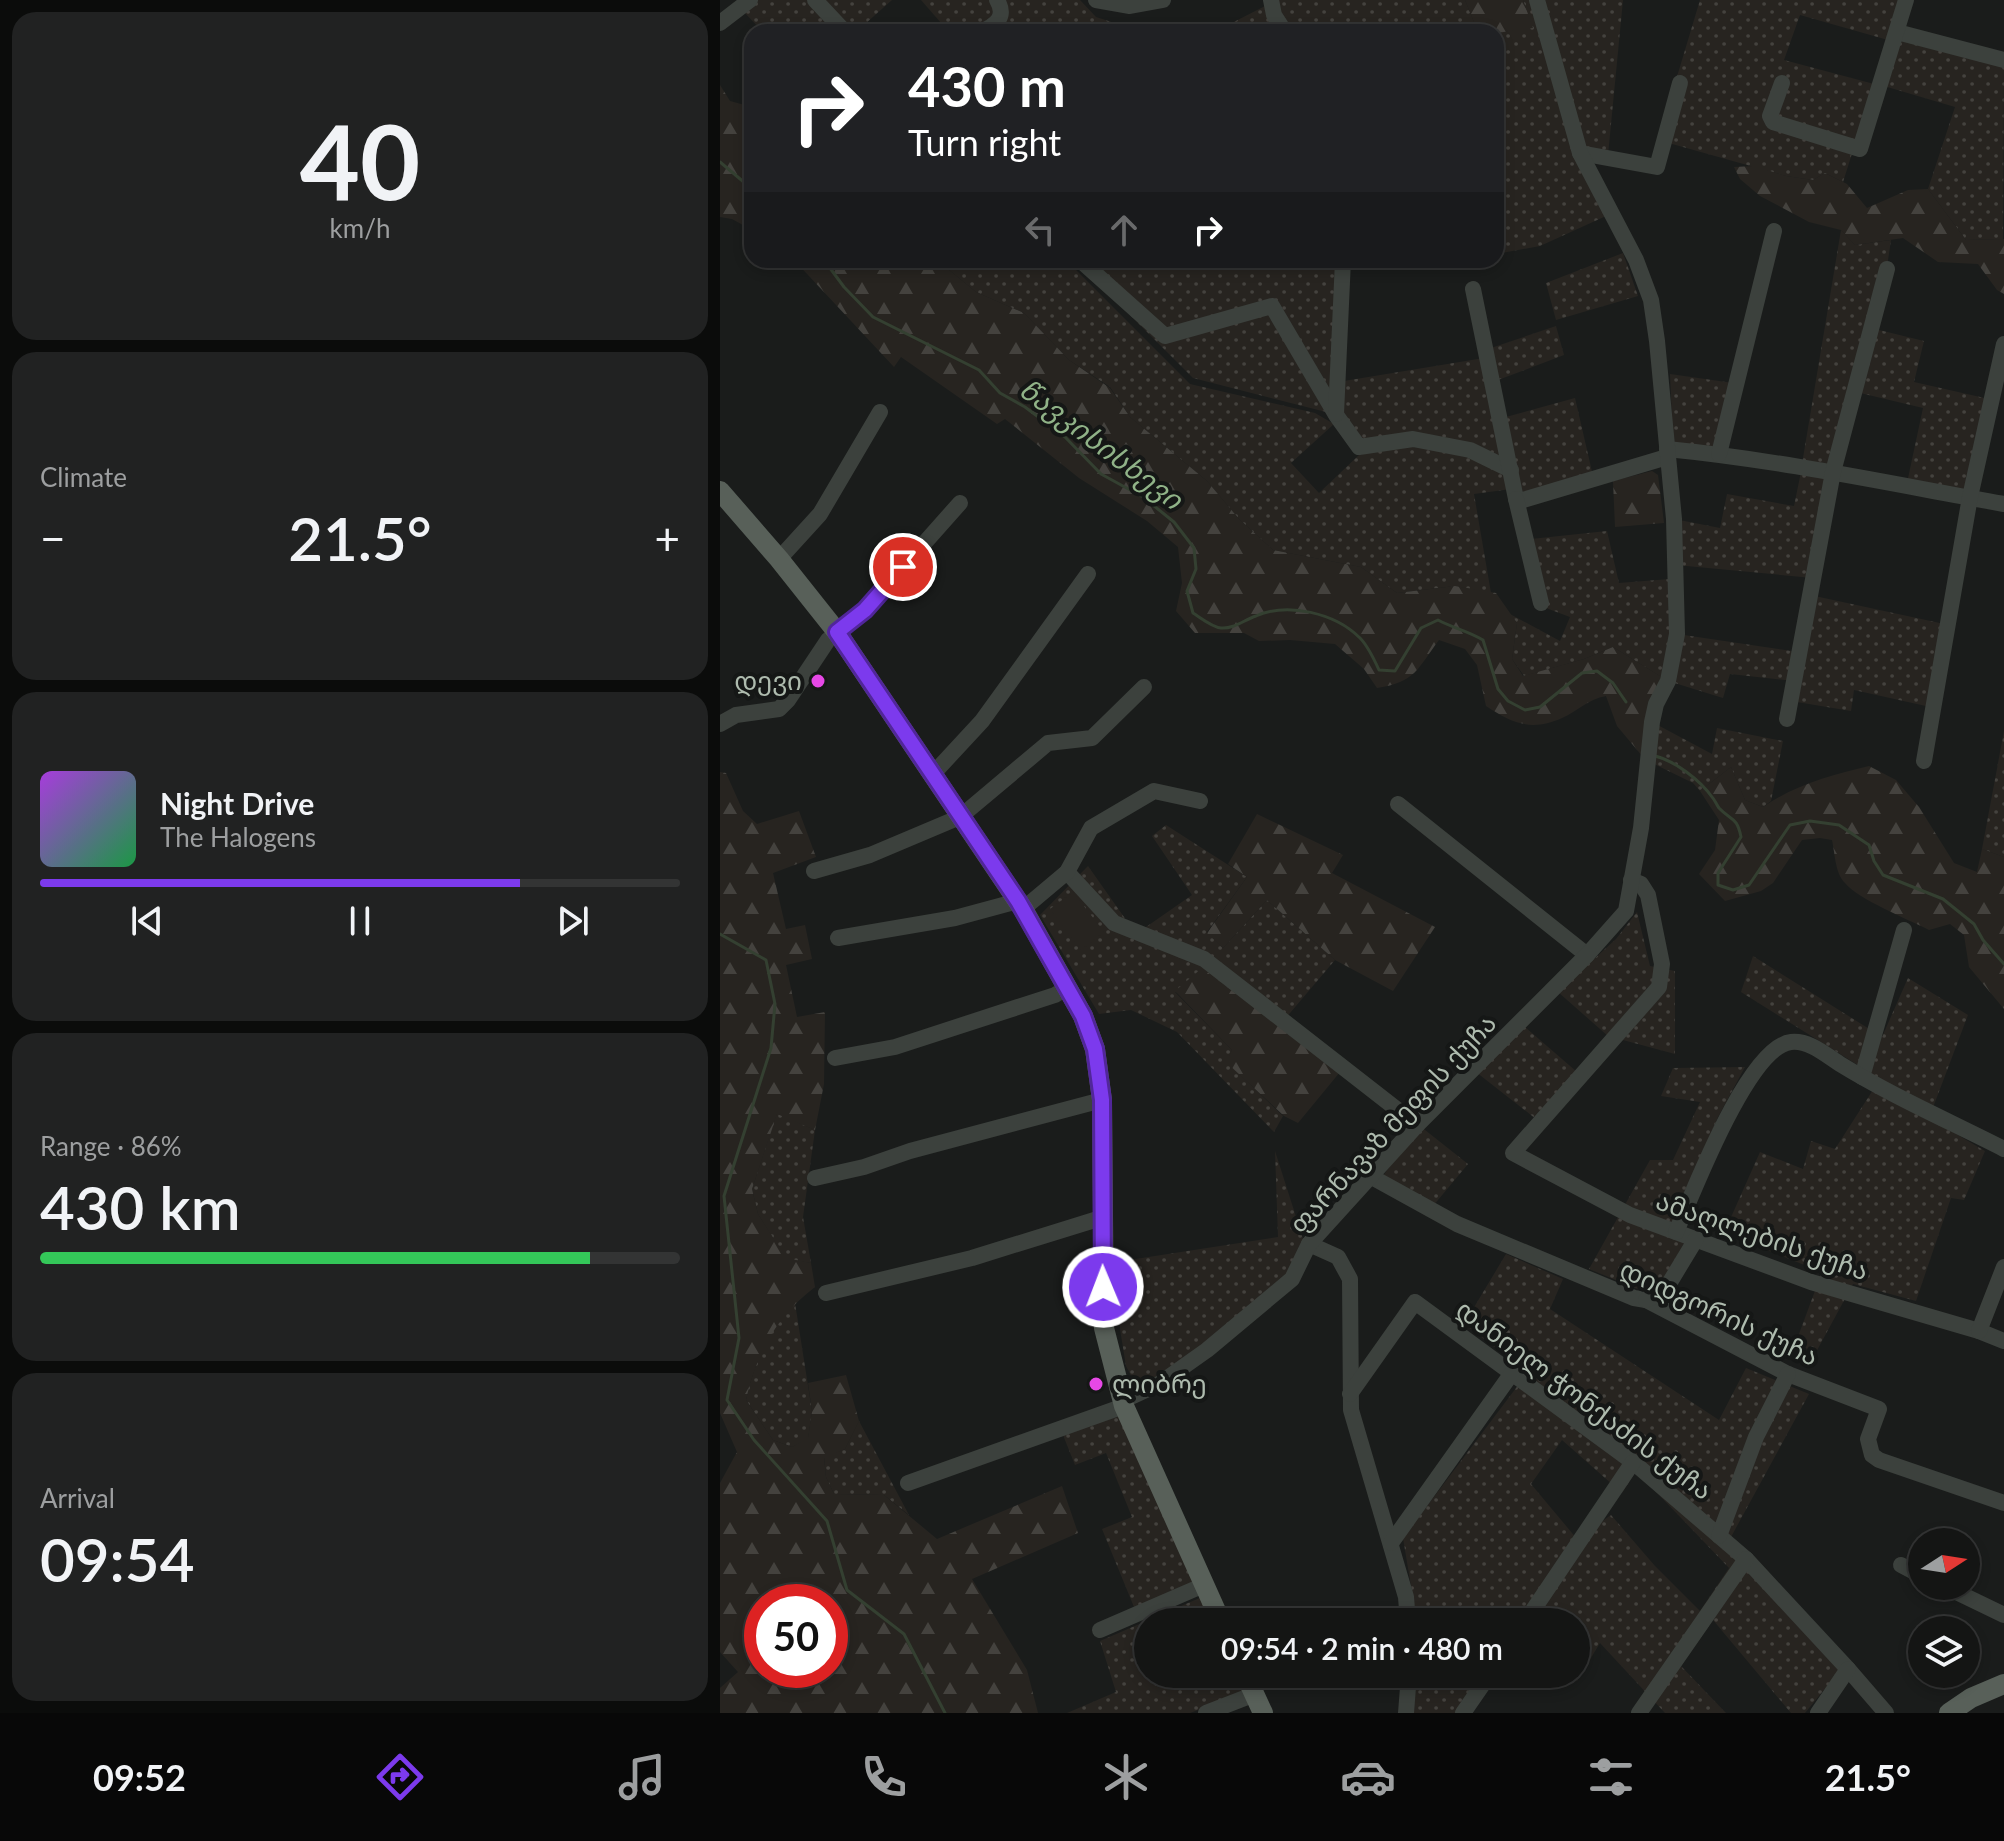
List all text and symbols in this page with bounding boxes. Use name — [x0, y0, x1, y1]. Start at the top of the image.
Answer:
text: 430 m — [908, 52, 1066, 119]
icon: right — [776, 56, 880, 160]
text: 40 — [300, 97, 420, 222]
text: Turn right — [908, 120, 1061, 164]
icon: left — [1018, 208, 1062, 252]
icon: ahead — [1102, 208, 1146, 252]
icon: right — [1186, 208, 1230, 252]
text: km/h — [330, 212, 390, 244]
water label: წავკისისხევი — [1013, 371, 1191, 517]
text: Climate — [40, 461, 127, 493]
text: 21.5° — [288, 502, 432, 574]
text: − — [40, 512, 66, 564]
text: + — [654, 512, 680, 564]
pin — [869, 533, 937, 601]
icon: arrive — [881, 545, 925, 589]
place label: დევი — [734, 664, 802, 697]
marker: დევი — [809, 672, 827, 690]
text: Night Drive — [160, 785, 314, 821]
text: The Halogens — [160, 821, 316, 853]
icon: previous — [125, 899, 169, 943]
icon: pause — [338, 899, 382, 943]
icon: next — [551, 899, 595, 943]
street label: ფარნავაზ მეფის ქუჩა — [1282, 1007, 1502, 1240]
text: Range · 86% — [40, 1130, 182, 1162]
text: 430 km — [40, 1171, 241, 1243]
street label: ამაღლების ქუჩა — [1652, 1184, 1873, 1287]
position arrow — [1061, 1245, 1145, 1329]
street label: დიდგორის ქუჩა — [1615, 1252, 1824, 1373]
street label: დანიელ ჭონქაძის ქუჩა — [1450, 1292, 1719, 1507]
place label: ლიბრე — [1112, 1367, 1207, 1400]
marker: ლიბრე — [1087, 1375, 1105, 1393]
text: Arrival — [40, 1482, 115, 1514]
text: 09:54 — [40, 1523, 194, 1595]
north arrow — [1908, 1528, 1980, 1600]
map controls — [1908, 1528, 1980, 1688]
speed limit sign: 50 — [744, 1584, 848, 1688]
button: layers — [1908, 1616, 1980, 1688]
text: 09:54 · 2 min · 480 m — [1221, 1630, 1503, 1666]
icon: directions — [372, 1749, 428, 1805]
icon: music — [614, 1749, 670, 1805]
icon: phone — [856, 1749, 912, 1805]
icon: climate — [1098, 1749, 1154, 1805]
icon: car — [1340, 1749, 1396, 1805]
icon: filters — [1583, 1749, 1639, 1805]
text: 09:52 — [93, 1755, 186, 1799]
text: 21.5° — [1825, 1755, 1911, 1799]

